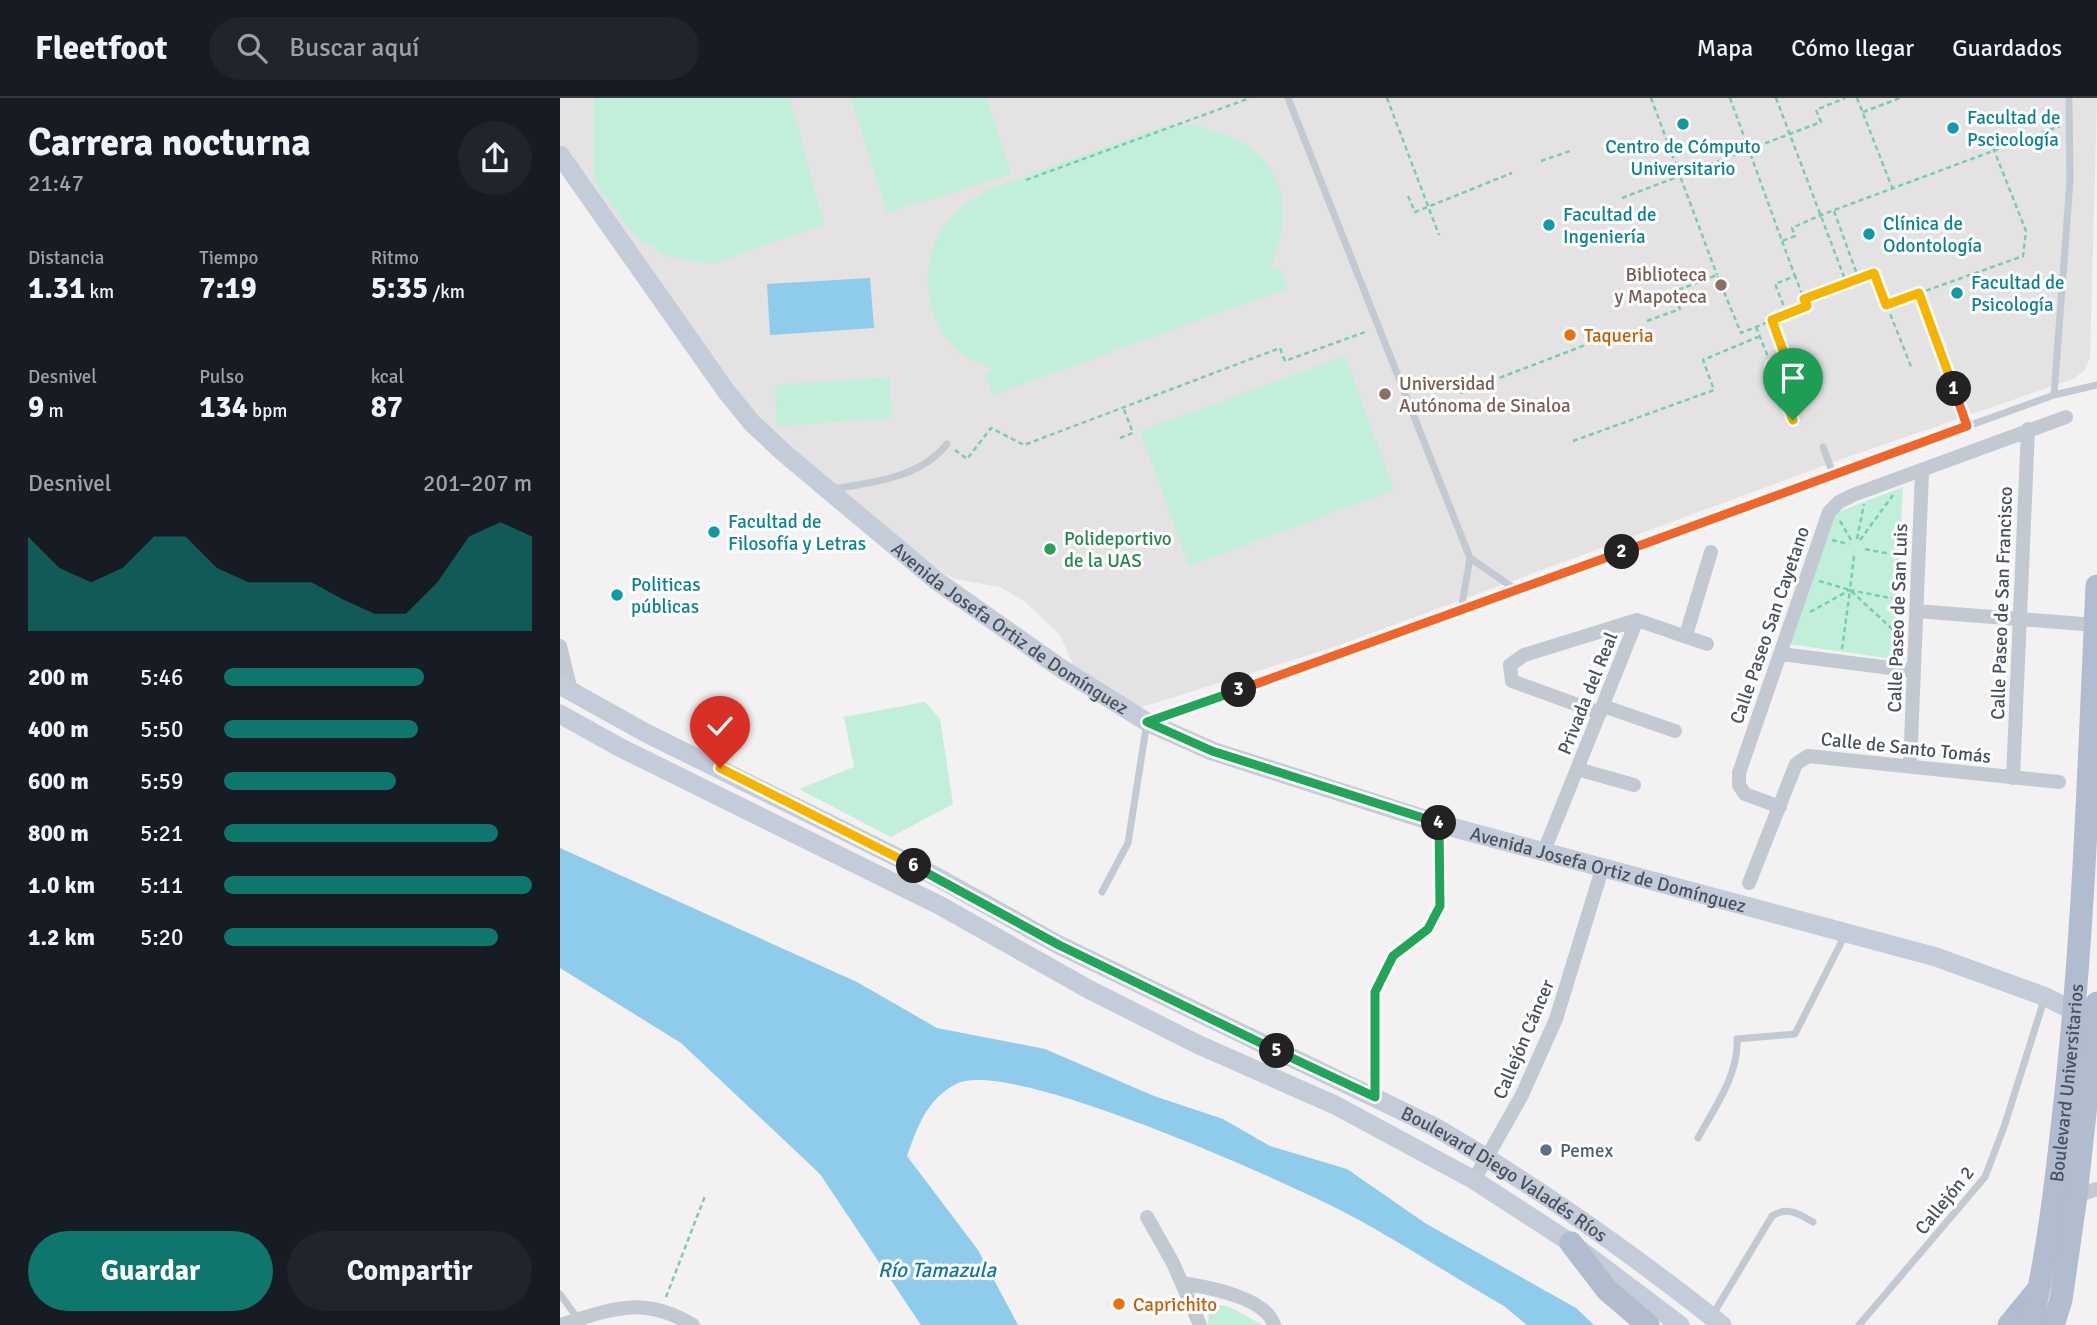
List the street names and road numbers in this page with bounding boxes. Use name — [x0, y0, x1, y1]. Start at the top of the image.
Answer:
street label: Calle Paseo de San Francisco — [1986, 486, 2018, 720]
street label: Calle Paseo San Cayetano — [1725, 523, 1815, 727]
street label: Calle Paseo de San Luis — [1883, 523, 1913, 713]
street label: Avenida Josefa Ortiz de Domínguez — [886, 537, 1133, 720]
street label: Privada del Real — [1552, 629, 1623, 758]
street label: Calle de Santo Tomás — [1820, 727, 1992, 769]
street label: Avenida Josefa Ortiz de Domínguez — [1467, 822, 1749, 919]
street label: Callejón Cáncer — [1488, 976, 1560, 1103]
street label: Boulevard Universitarios — [2045, 983, 2089, 1183]
street label: Boulevard Diego Valadés Ríos — [1397, 1101, 1612, 1248]
street label: Callejón 2 — [1910, 1162, 1980, 1240]

